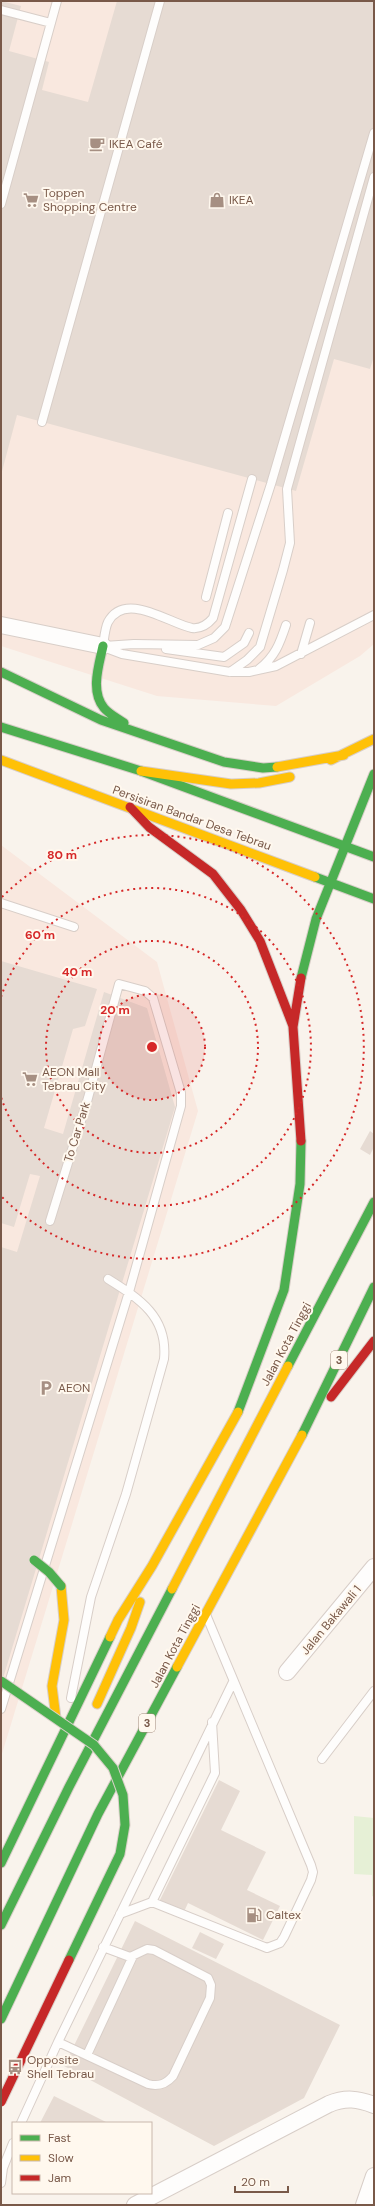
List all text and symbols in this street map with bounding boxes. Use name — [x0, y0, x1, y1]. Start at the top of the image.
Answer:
cafe icon: IKEA Café — [88, 135, 106, 153]
place label: IKEA Café — [109, 136, 163, 152]
place label: Toppen Shopping Centre — [43, 185, 137, 215]
supermarket icon: Toppen Shopping Centre — [22, 191, 40, 209]
shop icon: IKEA — [208, 191, 226, 209]
place label: IKEA — [229, 192, 254, 208]
street label: Persisiran Bandar Desa Tebrau — [110, 782, 274, 854]
text: 80 m — [47, 847, 77, 863]
text: 60 m — [25, 927, 55, 943]
text: 40 m — [62, 964, 92, 980]
text: 20 m — [100, 1002, 130, 1018]
centre of rings — [145, 1040, 159, 1054]
place label: AEON Mall Tebrau City — [42, 1064, 106, 1094]
supermarket icon: AEON Mall Tebrau City — [21, 1070, 39, 1088]
street label: To Car Park — [60, 1100, 94, 1164]
street label: Jalan Kota Tinggi — [257, 1299, 315, 1389]
road number: 3 — [331, 1351, 347, 1369]
parking icon: AEON — [37, 1379, 55, 1397]
place label: AEON — [58, 1380, 90, 1396]
street label: Jalan Bakawali 1 — [297, 1582, 365, 1658]
street label: Jalan Kota Tinggi — [146, 1601, 204, 1691]
road number: 3 — [139, 1714, 155, 1732]
fuel station icon: Caltex — [245, 1906, 263, 1924]
place label: Caltex — [266, 1907, 301, 1923]
place label: Opposite Shell Tebrau — [27, 2052, 94, 2082]
bus stop icon: Opposite Shell Tebrau — [6, 2058, 24, 2076]
legend — [12, 2122, 152, 2194]
text: Fast — [48, 2130, 71, 2146]
text: Slow — [48, 2150, 74, 2166]
scale bar — [235, 2168, 288, 2194]
text: Jam — [48, 2170, 71, 2186]
text: 20 m — [241, 2174, 270, 2190]

